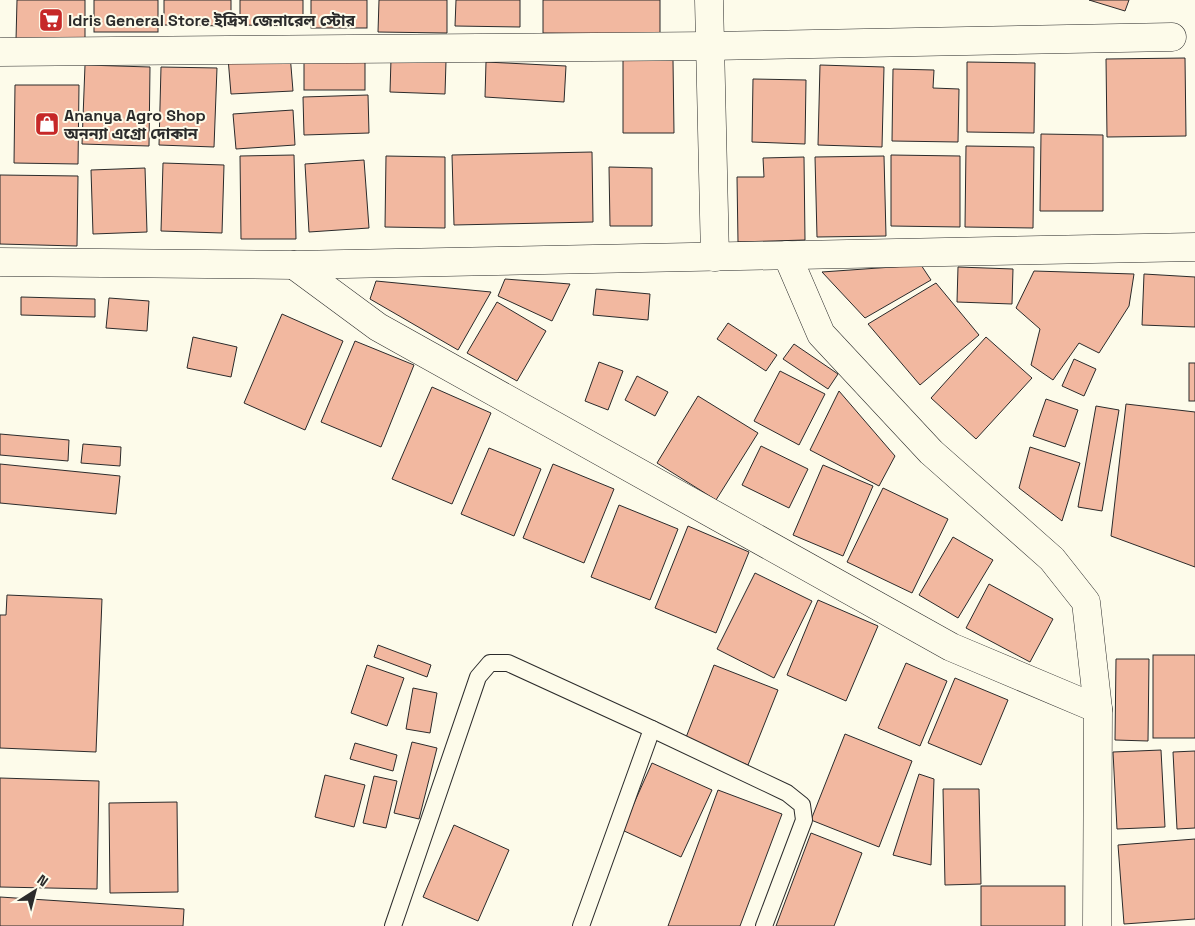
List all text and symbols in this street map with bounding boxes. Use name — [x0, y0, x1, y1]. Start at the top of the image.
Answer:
supermarket icon: Idris General Store ইদ্রিস জেনারেল স্টোর — [38, 7, 64, 33]
place label: Idris General Store ইদ্রিস জেনারেল স্টোর — [68, 10, 355, 31]
place label: Ananya Agro Shop অনন্যা এগ্রো দোকান — [63, 105, 206, 144]
shop icon: Ananya Agro Shop অনন্যা এগ্রো দোকান — [34, 111, 60, 137]
north arrow — [10, 866, 60, 916]
text: N — [34, 870, 52, 891]

